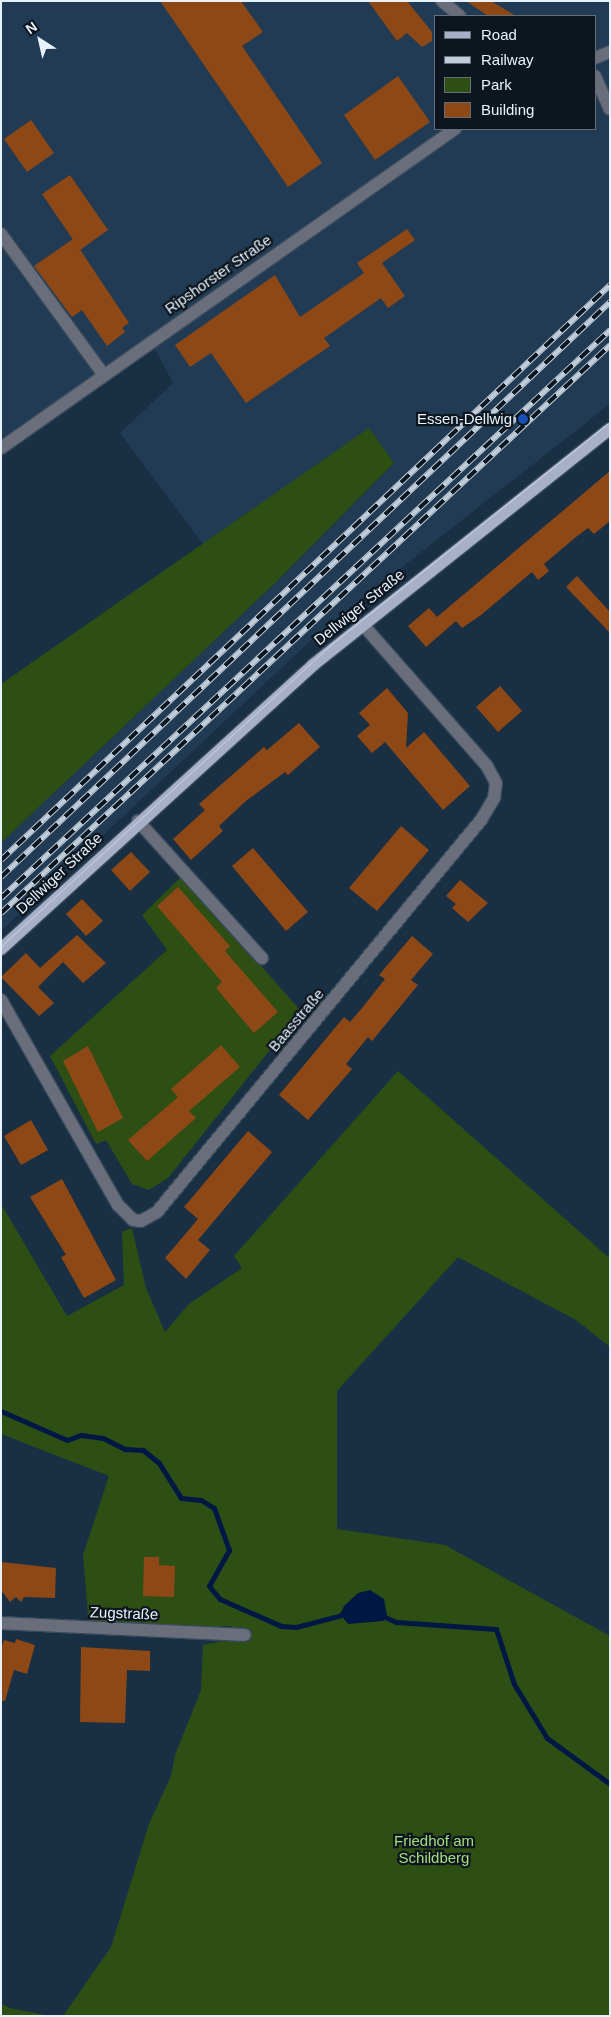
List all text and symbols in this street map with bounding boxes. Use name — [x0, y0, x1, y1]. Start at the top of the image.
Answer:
north arrow — [15, 15, 65, 65]
legend — [434, 15, 596, 130]
text: N — [23, 18, 40, 37]
text: Road — [481, 26, 517, 43]
text: Railway — [481, 51, 534, 68]
text: Park — [481, 76, 512, 93]
text: Building — [481, 101, 534, 118]
street label: Ripshorster Straße — [161, 231, 275, 317]
place label: Essen-Dellwig — [417, 410, 512, 428]
marker: Essen-Dellwig — [516, 412, 530, 426]
street label: Dellwiger Straße — [310, 565, 408, 649]
street label: Dellwiger Straße — [12, 829, 106, 917]
street label: Baasstraße — [264, 985, 328, 1055]
street label: Zugstraße — [90, 1603, 158, 1623]
park label: Friedhof am Schildberg — [394, 1831, 474, 1866]

